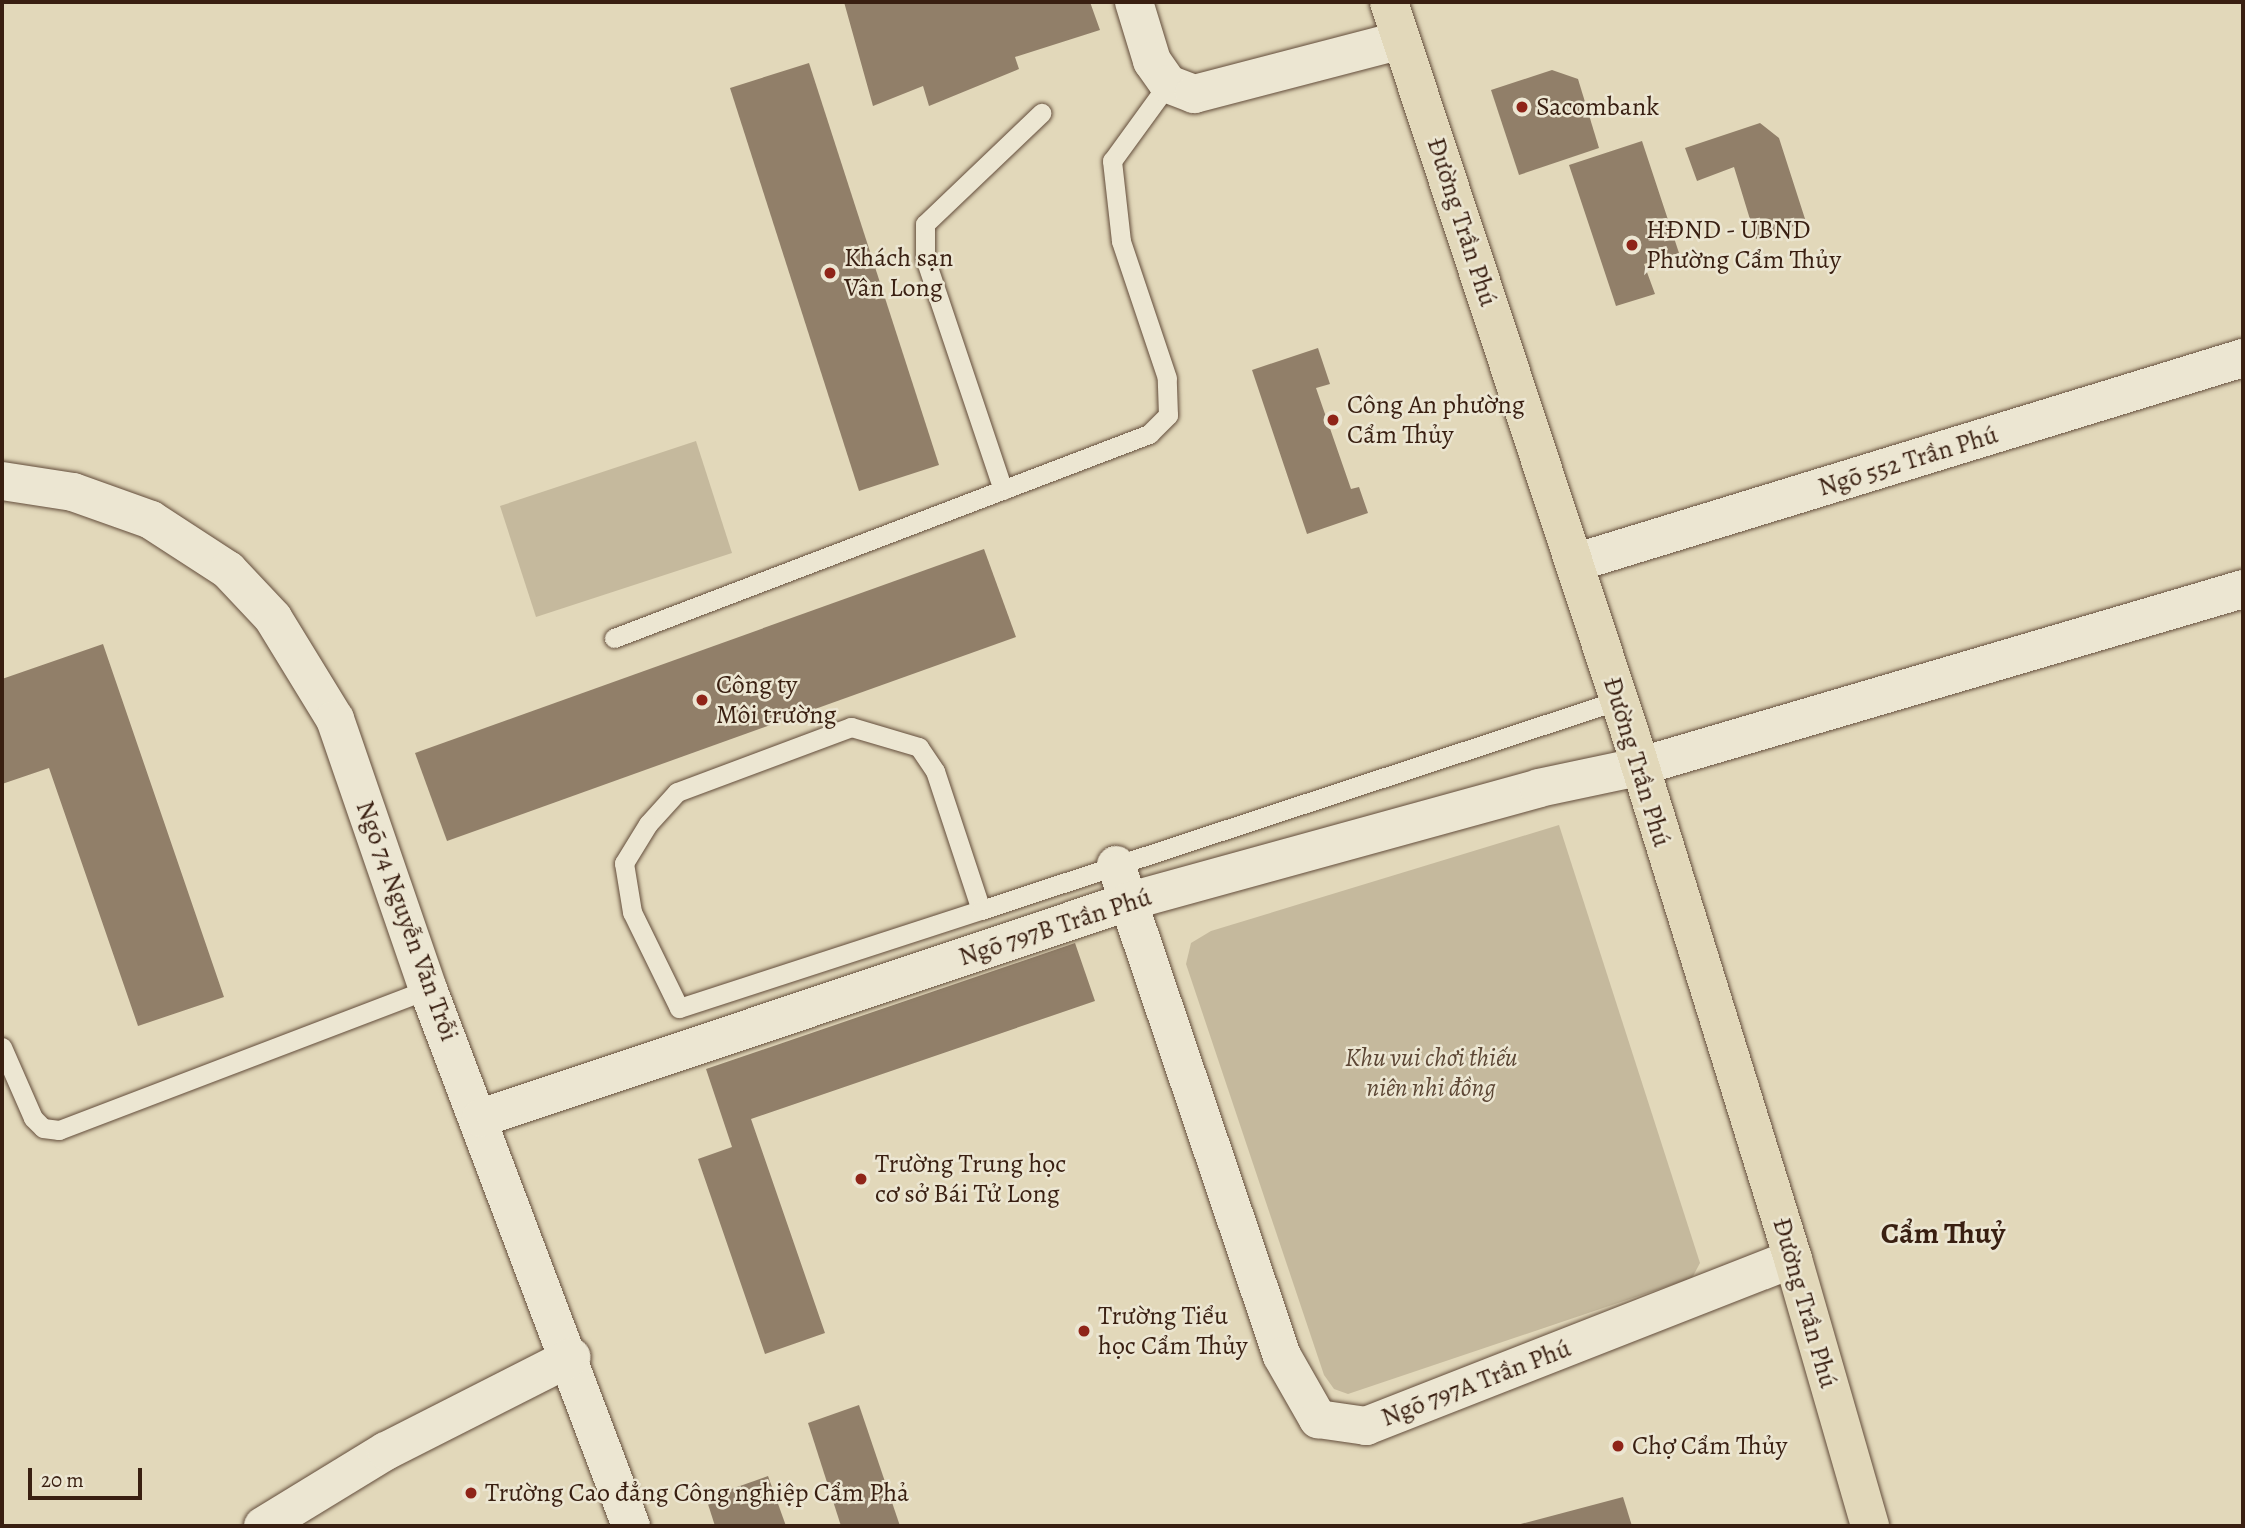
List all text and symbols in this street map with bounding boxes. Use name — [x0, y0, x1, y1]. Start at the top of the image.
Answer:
place label: Sacombank — [1536, 91, 1659, 123]
marker: Sacombank — [1514, 99, 1530, 115]
street label: Đường Trần Phú — [1420, 134, 1504, 310]
place label: HĐND - UBND Phường Cẩm Thủy — [1646, 214, 1841, 276]
marker: HĐND - UBND Phường Cẩm Thủy — [1624, 237, 1640, 253]
place label: Khách sạn Vân Long — [844, 242, 953, 304]
marker: Khách sạn Vân Long — [822, 265, 838, 281]
place label: Công An phường Cẩm Thủy — [1347, 389, 1525, 450]
marker: Công An phường Cẩm Thủy — [1325, 412, 1341, 428]
street label: Ngõ 552 Trần Phú — [1814, 419, 2002, 503]
place label: Công ty Môi trường — [716, 669, 837, 730]
street label: Đường Trần Phú — [1596, 673, 1678, 851]
marker: Công ty Môi trường — [694, 692, 710, 708]
street label: Ngõ 74 Nguyễn Văn Trỗi — [349, 797, 465, 1045]
street label: Ngõ 797B Trần Phú — [955, 881, 1155, 973]
park label: Khu vui chơi thiếu niên nhi đồng — [1345, 1042, 1517, 1104]
place label: Trường Trung học cơ sở Bái Tử Long — [875, 1148, 1066, 1210]
marker: Trường Trung học cơ sở Bái Tử Long — [853, 1171, 869, 1187]
street label: Đường Trần Phú — [1766, 1214, 1844, 1392]
district label: Cẩm Thuỷ — [1881, 1215, 2005, 1251]
place label: Trường Tiểu học Cẩm Thủy — [1098, 1300, 1248, 1362]
marker: Trường Tiểu học Cẩm Thủy — [1076, 1323, 1092, 1339]
street label: Ngõ 797A Trần Phú — [1377, 1333, 1575, 1433]
place label: Chợ Cẩm Thủy — [1632, 1430, 1787, 1462]
marker: Chợ Cẩm Thủy — [1610, 1438, 1626, 1454]
scale bar — [32, 1454, 145, 1498]
text: 20 m — [41, 1466, 84, 1494]
place label: Trường Cao đẳng Công nghiệp Cẩm Phả — [485, 1477, 909, 1509]
marker: Trường Cao đẳng Công nghiệp Cẩm Phả — [463, 1485, 479, 1501]

